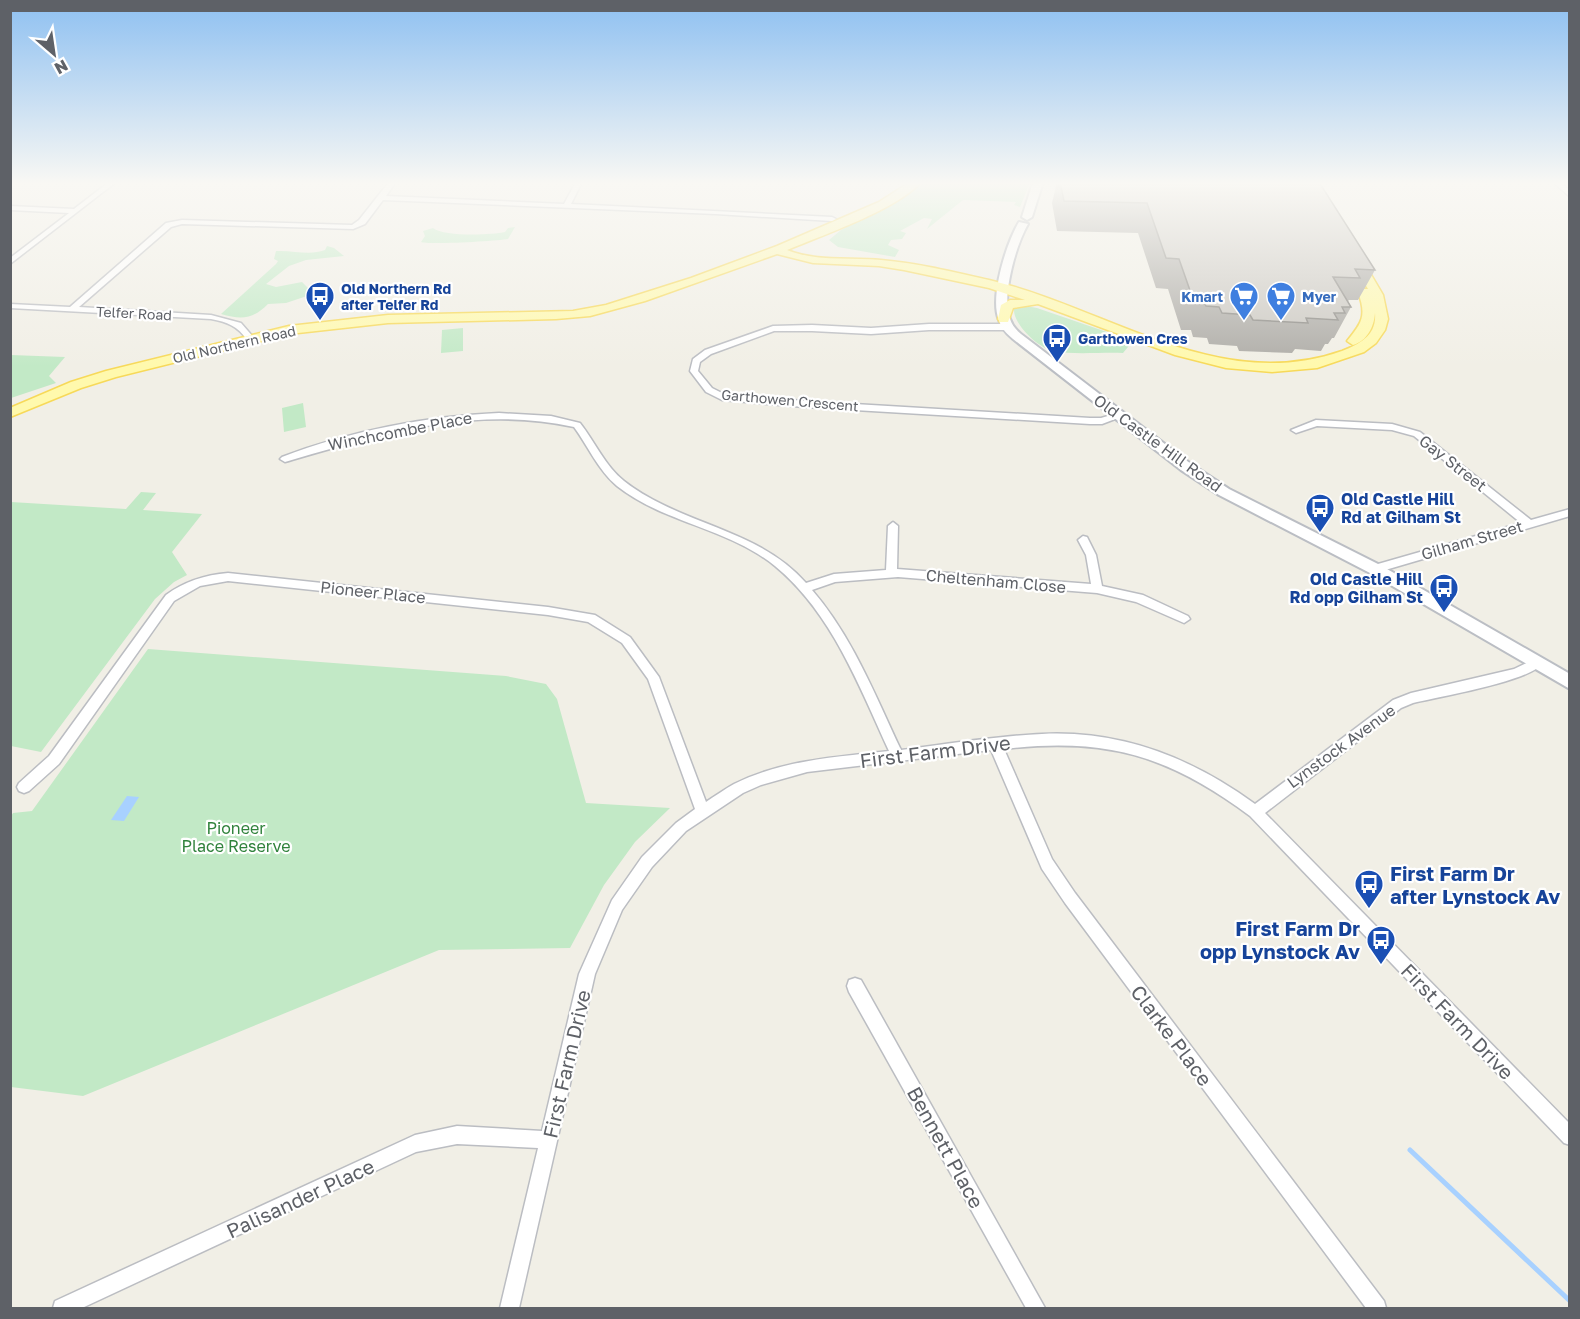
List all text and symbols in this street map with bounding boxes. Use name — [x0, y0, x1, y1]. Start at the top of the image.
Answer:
north arrow — [24, 24, 84, 84]
text: N — [51, 55, 71, 79]
bus stop icon: Old Northern Rd after Telfer Rd — [304, 280, 336, 322]
place label: Old Northern Rd after Telfer Rd — [341, 280, 451, 313]
supermarket icon: Kmart — [1228, 280, 1260, 322]
supermarket icon: Myer — [1265, 280, 1297, 322]
place label: Kmart — [1181, 288, 1223, 305]
place label: Myer — [1302, 288, 1337, 305]
street label: Telfer Road — [96, 303, 172, 323]
street label: Old Northern Road — [171, 322, 297, 366]
bus stop icon: Garthowen Cres — [1041, 322, 1073, 364]
place label: Garthowen Cres — [1078, 330, 1188, 347]
street label: Garthowen Crescent — [721, 386, 859, 414]
street label: Old Castle Hill Road — [1090, 390, 1226, 496]
street label: Winchcombe Place — [326, 407, 474, 455]
street label: Gay Street — [1415, 430, 1491, 496]
place label: Old Castle Hill Rd at Gilham St — [1341, 489, 1461, 527]
bus stop icon: Old Castle Hill Rd at Gilham St — [1304, 492, 1336, 534]
street label: Gilham Street — [1419, 516, 1525, 564]
street label: Cheltenham Close — [925, 565, 1067, 597]
place label: Old Castle Hill Rd opp Gilham St — [1290, 569, 1424, 607]
bus stop icon: Old Castle Hill Rd opp Gilham St — [1428, 572, 1460, 614]
street label: Pioneer Place — [319, 577, 427, 607]
street label: Lynstock Avenue — [1283, 700, 1399, 792]
street label: First Farm Drive — [858, 730, 1012, 772]
park label: Pioneer Place Reserve — [181, 818, 291, 856]
place label: First Farm Dr after Lynstock Av — [1390, 861, 1560, 908]
bus stop icon: First Farm Dr after Lynstock Av — [1353, 868, 1385, 910]
place label: First Farm Dr opp Lynstock Av — [1200, 916, 1360, 963]
bus stop icon: First Farm Dr opp Lynstock Av — [1365, 924, 1397, 966]
street label: First Farm Drive — [1397, 958, 1519, 1084]
street label: Clarke Place — [1126, 980, 1218, 1090]
street label: First Farm Drive — [537, 987, 595, 1141]
street label: Bennett Place — [903, 1082, 989, 1212]
street label: Palisander Place — [222, 1153, 378, 1243]

